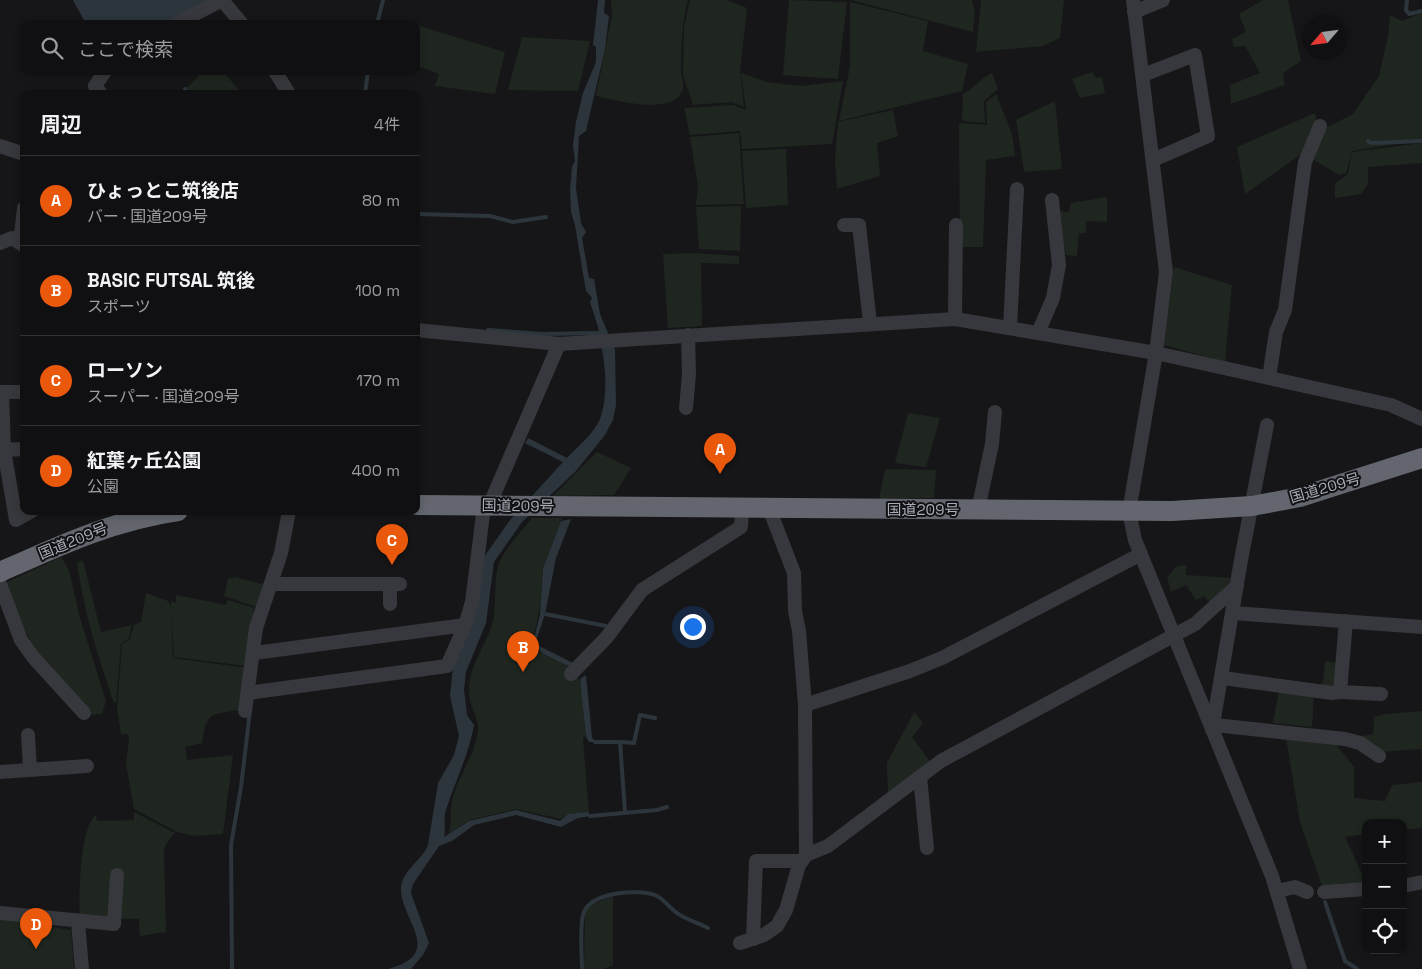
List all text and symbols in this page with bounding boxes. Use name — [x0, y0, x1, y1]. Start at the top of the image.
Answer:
north arrow — [1302, 15, 1347, 60]
search box — [20, 20, 420, 75]
icon: search — [38, 34, 66, 62]
text: ここで検索 — [78, 37, 173, 62]
text: 周辺 — [40, 111, 82, 138]
text: 4件 — [374, 114, 400, 135]
text: ひょっとこ筑後店 — [87, 178, 239, 203]
text: A — [51, 190, 61, 211]
text: 80 m — [362, 190, 400, 211]
text: バー · 国道209号 — [87, 206, 208, 227]
text: BASIC FUTSAL 筑後 — [87, 268, 255, 293]
text: B — [51, 280, 61, 301]
text: 100 m — [355, 280, 400, 301]
text: スポーツ — [87, 296, 151, 317]
text: ローソン — [87, 358, 163, 383]
text: C — [51, 370, 61, 391]
text: 170 m — [356, 370, 400, 391]
text: スーパー · 国道209号 — [87, 386, 240, 407]
pin: A — [704, 433, 736, 474]
text: 紅葉ヶ丘公園 — [87, 448, 201, 473]
text: D — [51, 460, 61, 481]
text: 400 m — [352, 460, 400, 481]
street label: 国道209号 — [1287, 468, 1362, 507]
text: 公園 — [87, 476, 119, 497]
street label: 国道209号 — [481, 495, 555, 516]
street label: 国道209号 — [887, 500, 959, 519]
street label: 国道209号 — [35, 518, 110, 563]
pin: C — [376, 524, 408, 565]
your location — [680, 614, 706, 640]
pin: B — [507, 631, 539, 672]
map controls — [1362, 819, 1407, 954]
button: + — [1362, 819, 1407, 864]
button: − — [1362, 864, 1407, 909]
pin: D — [20, 908, 52, 949]
button: locate — [1362, 909, 1407, 954]

